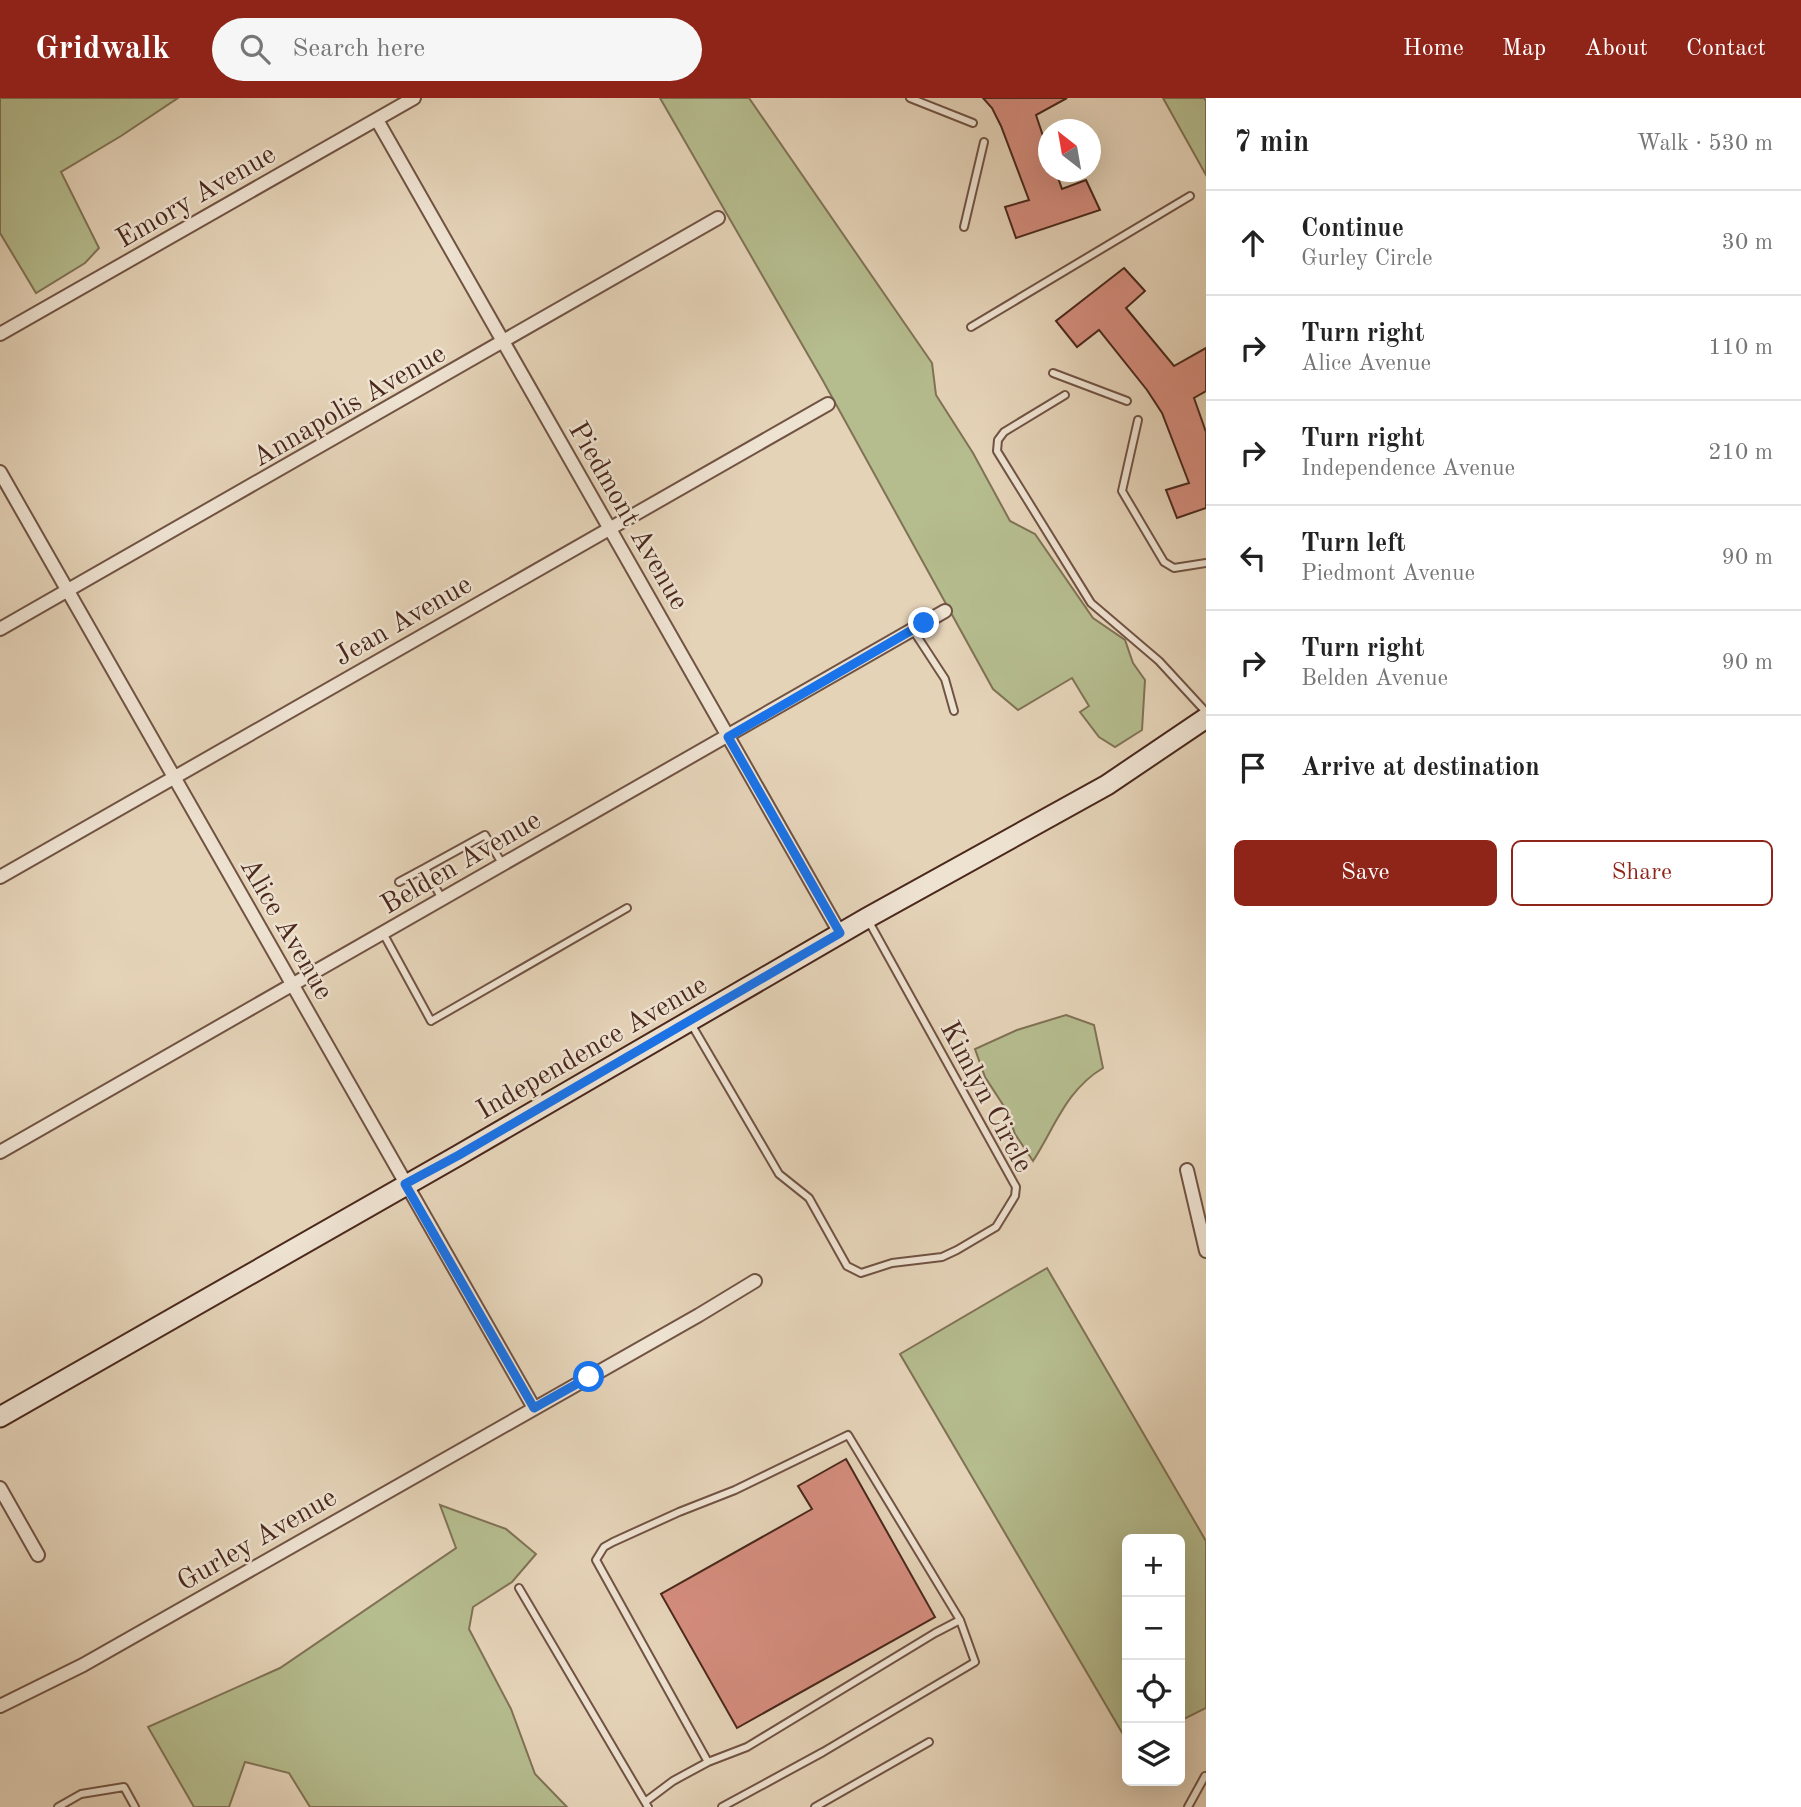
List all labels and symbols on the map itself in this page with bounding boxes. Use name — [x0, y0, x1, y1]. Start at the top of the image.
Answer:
north arrow — [1038, 119, 1101, 182]
street label: Emory Avenue — [112, 141, 281, 254]
street label: Annapolis Avenue — [248, 340, 451, 473]
street label: Piedmont Avenue — [562, 418, 693, 615]
street label: Jean Avenue — [330, 571, 477, 672]
route end — [908, 607, 939, 638]
street label: Belden Avenue — [377, 807, 546, 921]
street label: Alice Avenue — [234, 854, 337, 1005]
street label: Independence Avenue — [473, 971, 712, 1126]
street label: Kimlyn Circle — [934, 1017, 1037, 1178]
route start — [573, 1361, 604, 1392]
street label: Gurley Avenue — [173, 1484, 342, 1597]

